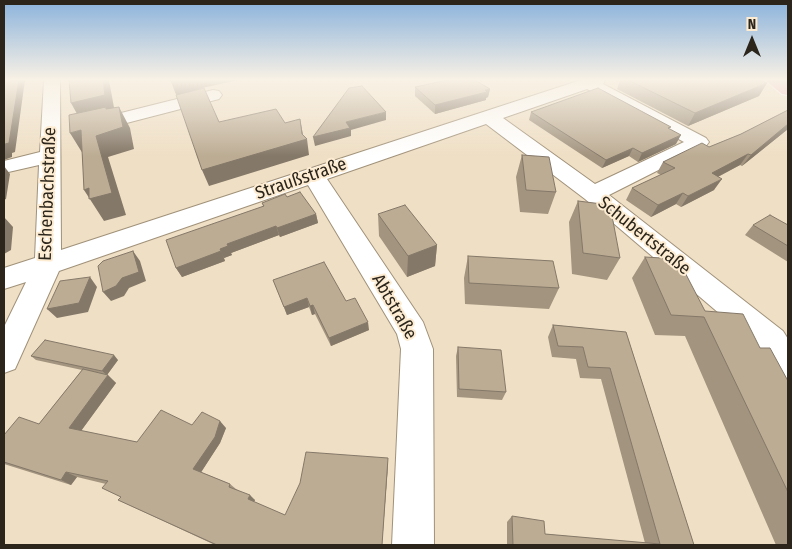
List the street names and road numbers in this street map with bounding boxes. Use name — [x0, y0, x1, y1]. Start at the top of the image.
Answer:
street label: Eschenbachstraße — [35, 127, 61, 261]
street label: Straußstraße — [253, 153, 349, 205]
street label: Schubertstraße — [593, 192, 695, 280]
street label: Abtstraße — [367, 271, 421, 343]

